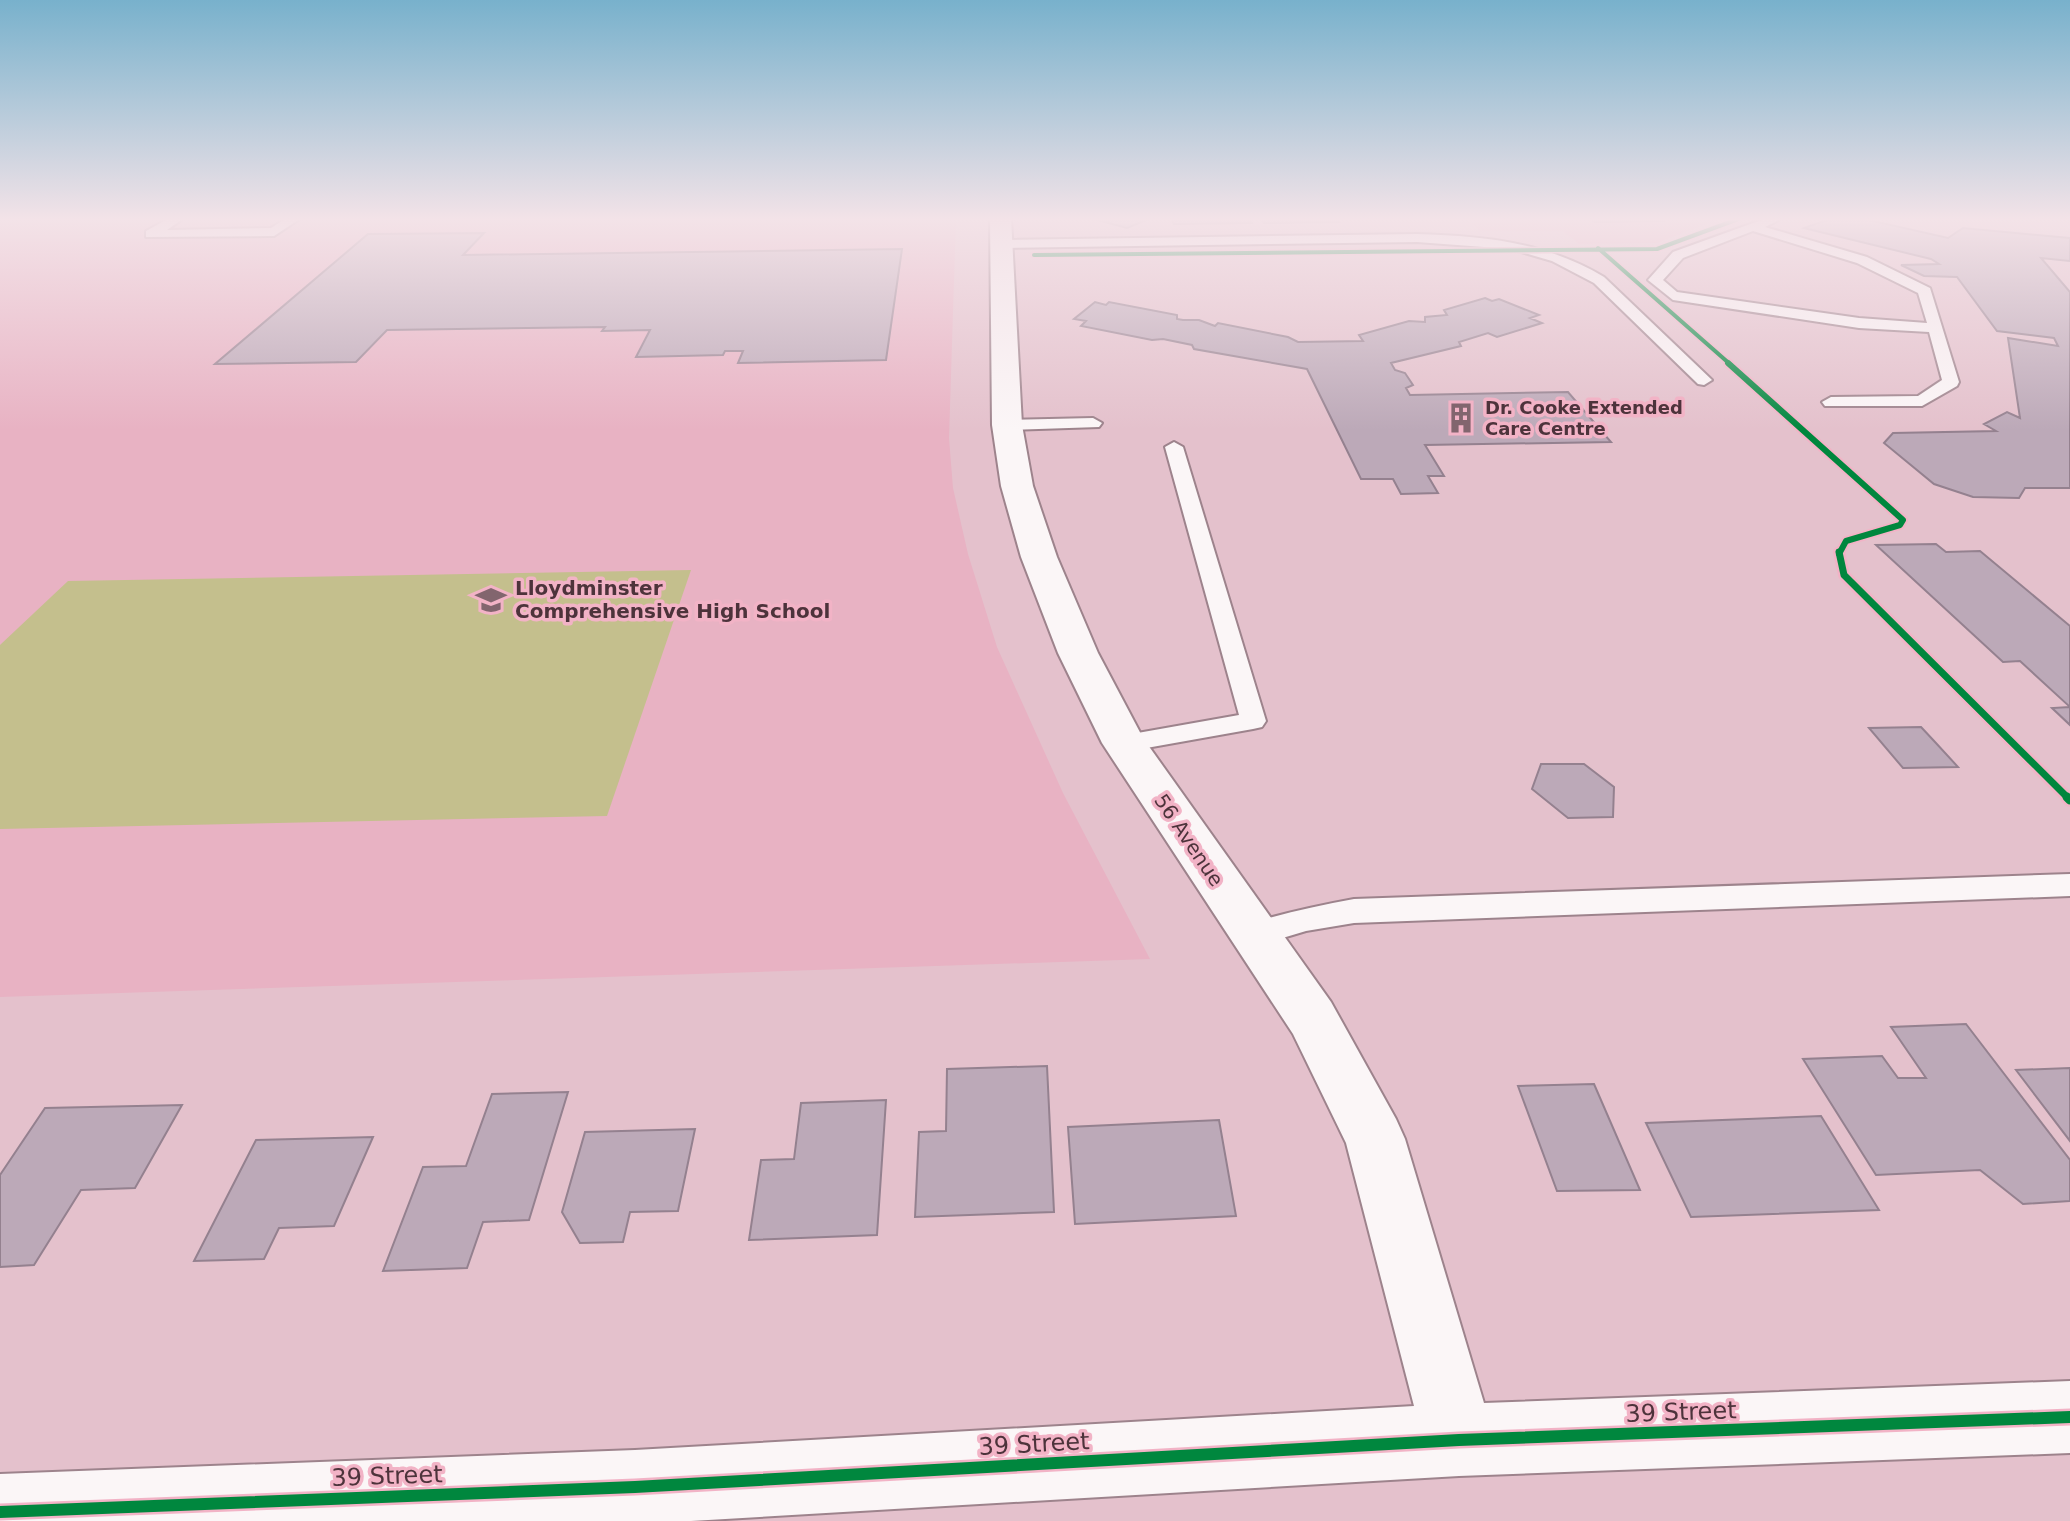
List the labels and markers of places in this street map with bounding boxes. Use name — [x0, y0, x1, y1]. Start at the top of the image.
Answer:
place label: Dr. Cooke Extended Care Centre — [1485, 397, 1683, 439]
building icon: Dr. Cooke Extended Care Centre — [1444, 401, 1478, 435]
place label: Lloydminster Comprehensive High School — [515, 576, 830, 623]
school or university icon: Lloydminster Comprehensive High School — [474, 583, 508, 617]

